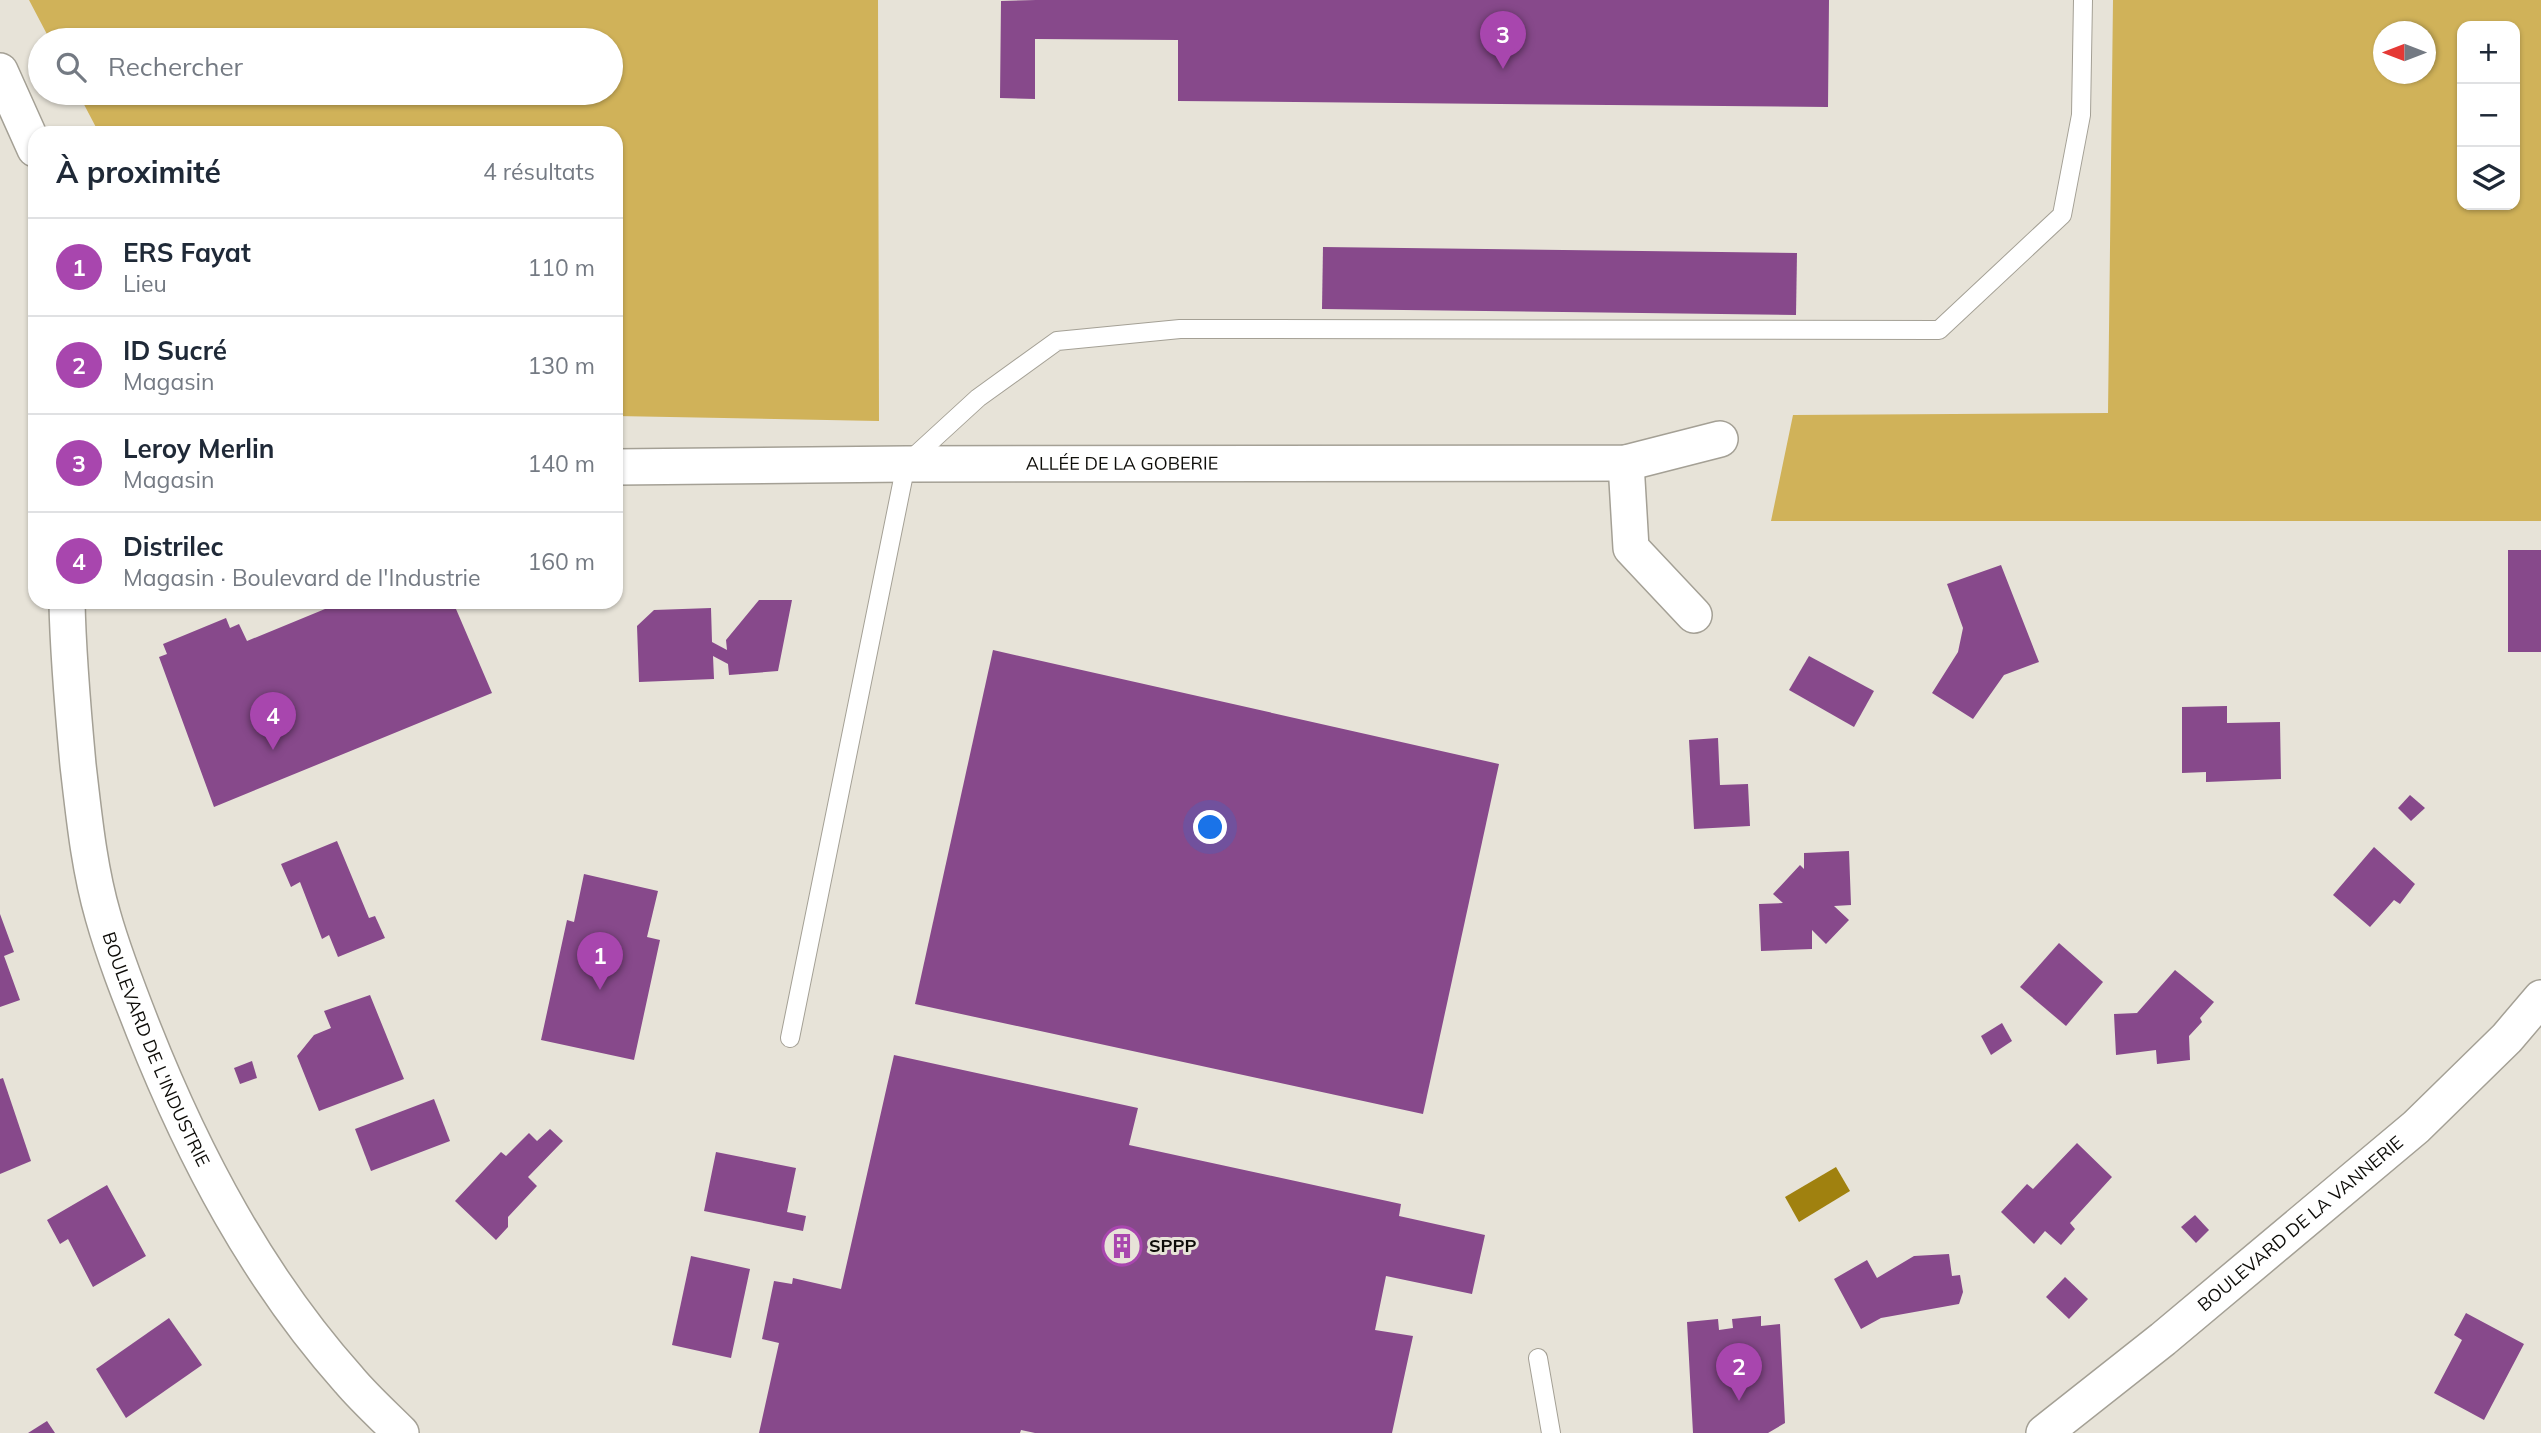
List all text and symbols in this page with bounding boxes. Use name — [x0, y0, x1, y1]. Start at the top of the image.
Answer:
pin: 3 — [1480, 11, 1526, 69]
north arrow — [2373, 21, 2436, 84]
map controls — [2457, 21, 2520, 210]
button: + — [2457, 21, 2520, 84]
search box — [28, 28, 623, 105]
icon: search — [52, 48, 90, 86]
text: Rechercher — [108, 50, 243, 83]
button: − — [2457, 84, 2520, 147]
button: layers — [2457, 147, 2520, 210]
text: À proximité — [56, 153, 221, 191]
text: 4 résultats — [483, 157, 595, 186]
text: ERS Fayat — [123, 236, 251, 269]
text: 1 — [72, 253, 86, 282]
text: 110 m — [527, 253, 595, 282]
text: Lieu — [123, 269, 167, 298]
text: ID Sucré — [123, 334, 227, 367]
text: 2 — [72, 351, 86, 380]
text: 130 m — [527, 351, 595, 380]
text: Magasin — [123, 367, 215, 396]
text: Leroy Merlin — [123, 432, 274, 465]
text: 3 — [72, 449, 86, 478]
text: 140 m — [527, 449, 595, 478]
street label: ALLÉE DE LA GOBERIE — [1026, 452, 1218, 475]
text: Magasin — [123, 465, 215, 494]
text: Distrilec — [123, 530, 224, 563]
text: 4 — [72, 547, 86, 576]
text: 160 m — [527, 547, 595, 576]
text: Magasin · Boulevard de l'Industrie — [123, 563, 481, 592]
pin: 4 — [250, 692, 296, 750]
your location — [1193, 810, 1227, 844]
street label: BOULEVARD DE L'INDUSTRIE — [97, 929, 215, 1170]
pin: 1 — [577, 932, 623, 990]
street label: BOULEVARD DE LA VANNERIE — [2193, 1131, 2408, 1316]
building icon: SPPP — [1101, 1225, 1143, 1267]
place label: SPPP — [1149, 1234, 1197, 1257]
pin: 2 — [1716, 1343, 1762, 1401]

